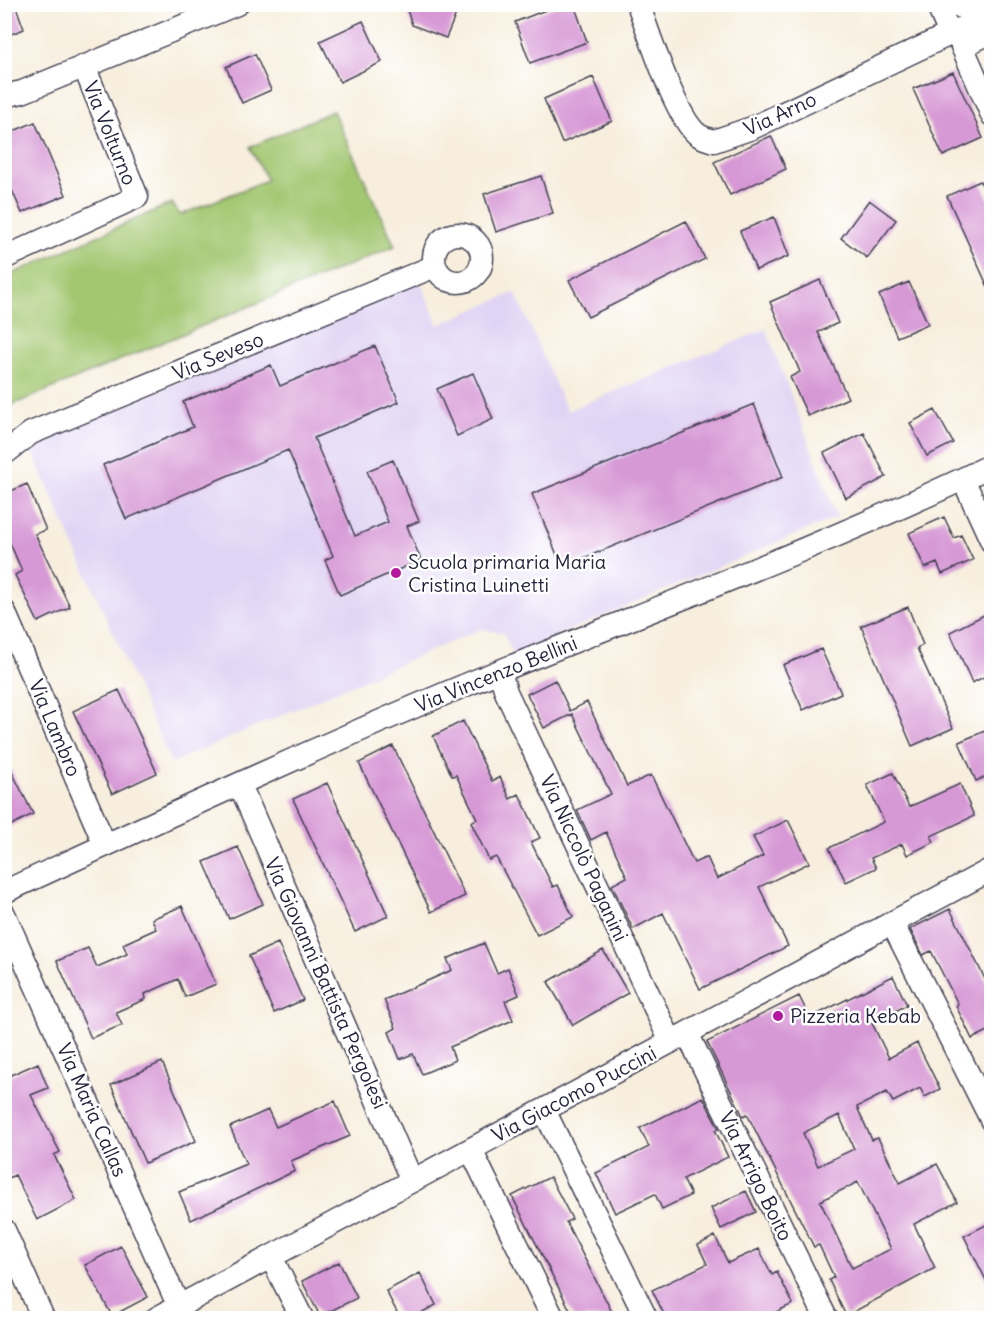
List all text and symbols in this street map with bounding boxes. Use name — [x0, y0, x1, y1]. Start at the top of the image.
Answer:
street label: Via Volturno — [78, 77, 143, 188]
street label: Via Arno — [740, 86, 820, 141]
street label: Via Seveso — [169, 326, 267, 385]
place label: Scuola primaria Maria Cristina Luinetti — [408, 549, 606, 597]
marker: Scuola primaria Maria Cristina Luinetti — [389, 566, 403, 580]
street label: Via Vincenzo Bellini — [411, 630, 581, 717]
street label: Via Lambro — [24, 675, 87, 780]
street label: Via Niccolò Paganini — [535, 771, 634, 945]
street label: Via Giovanni Battista Pergolesi — [260, 853, 393, 1112]
place label: Pizzeria Kebab — [790, 1003, 921, 1028]
marker: Pizzeria Kebab — [771, 1009, 785, 1023]
street label: Via Maria Callas — [52, 1039, 133, 1180]
street label: Via Giacomo Puccini — [487, 1040, 660, 1147]
street label: Via Arrigo Boito — [714, 1107, 799, 1245]

